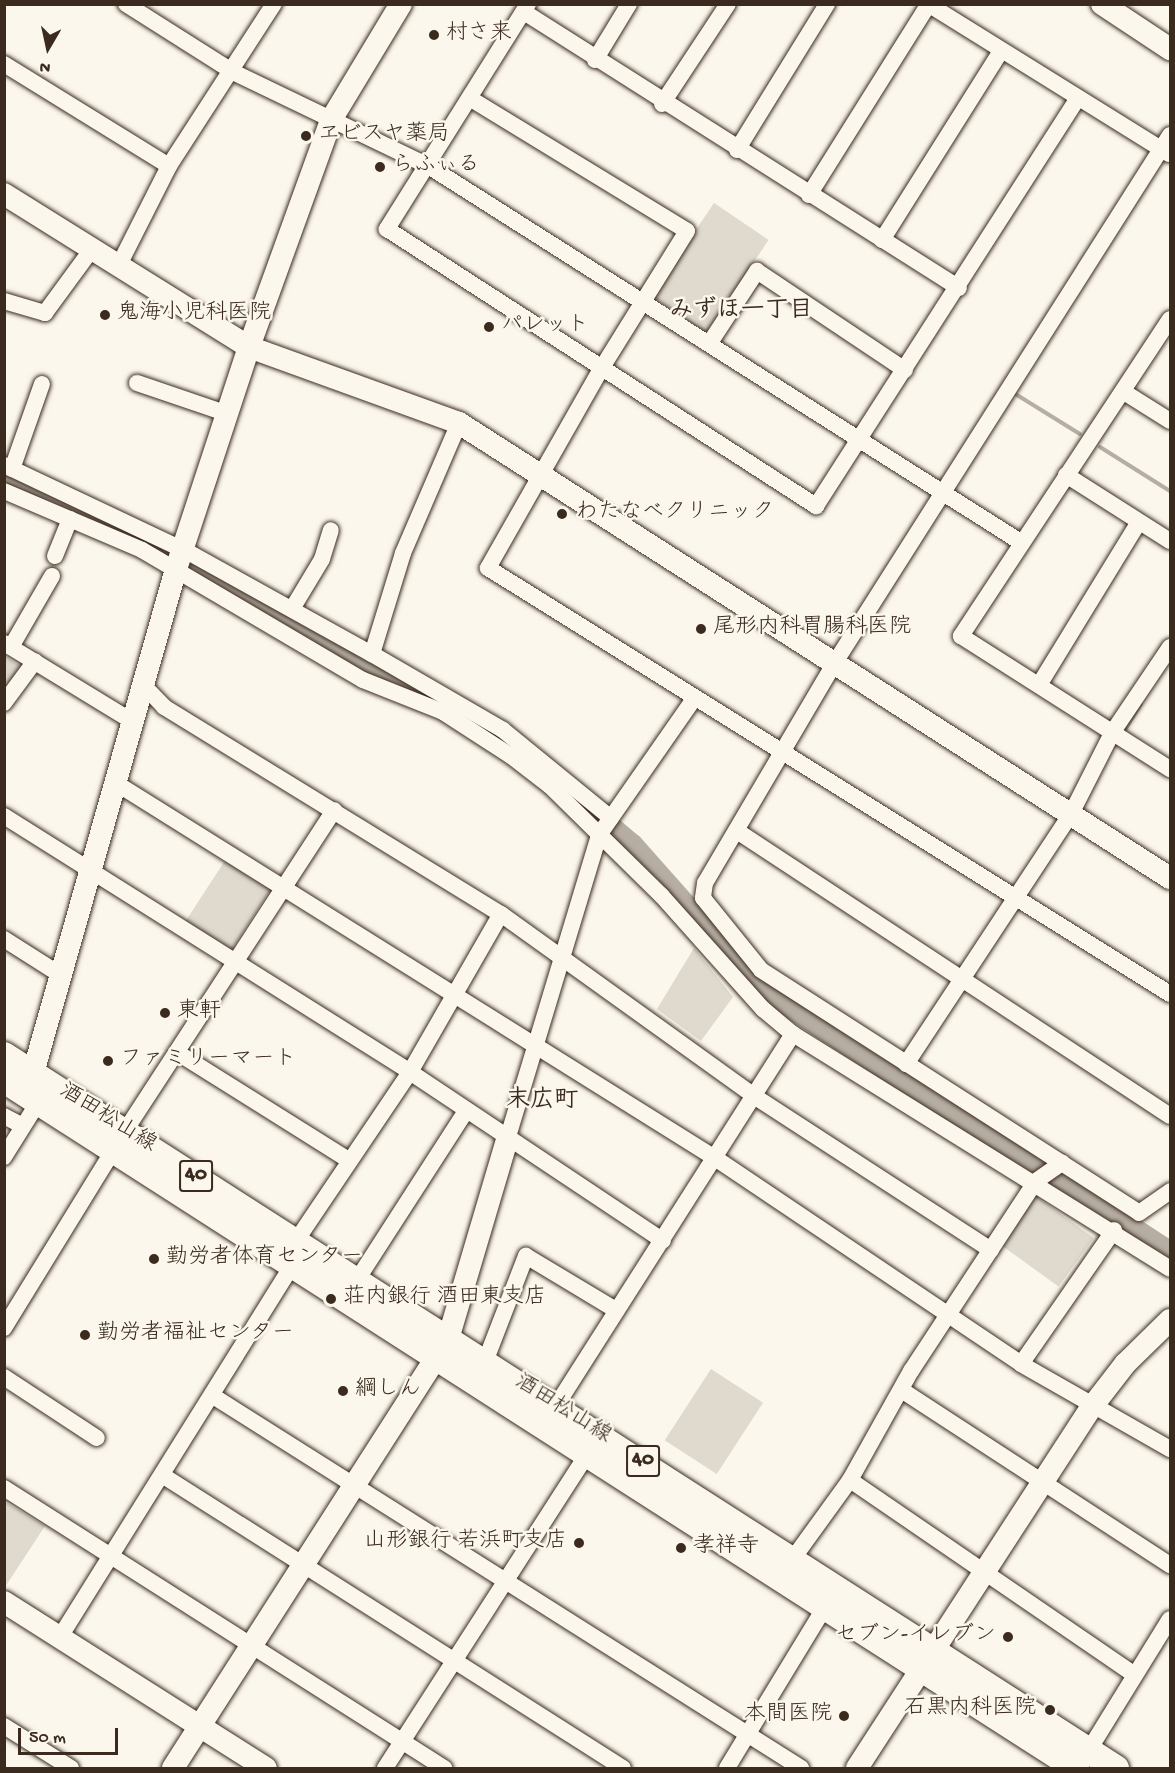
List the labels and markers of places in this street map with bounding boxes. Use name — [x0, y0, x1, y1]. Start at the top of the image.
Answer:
place label: 村さ来 — [446, 22, 512, 48]
marker: 村さ来 — [427, 28, 441, 42]
place label: ヱビスヤ薬局 — [318, 123, 450, 149]
marker: ヱビスヤ薬局 — [299, 129, 313, 143]
place label: らふぃる — [392, 154, 480, 180]
marker: らふぃる — [373, 160, 387, 174]
place label: 鬼海小児科医院 — [117, 302, 271, 328]
marker: 鬼海小児科医院 — [98, 308, 112, 322]
place label: パレット — [501, 314, 589, 340]
marker: パレット — [482, 320, 496, 334]
place label: わたなべクリニック — [576, 501, 774, 527]
marker: わたなべクリニック — [553, 505, 571, 523]
place label: 尾形内科胃腸科医院 — [713, 616, 911, 642]
marker: 尾形内科胃腸科医院 — [694, 622, 708, 636]
place label: 東軒 — [177, 1000, 221, 1026]
marker: 東軒 — [158, 1006, 172, 1020]
place label: ファミリーマート — [120, 1048, 296, 1074]
marker: ファミリーマート — [101, 1054, 115, 1068]
place label: 勤労者体育センター — [166, 1246, 364, 1272]
marker: 勤労者体育センター — [147, 1252, 161, 1266]
place label: 荘内銀行 酒田東支店 — [343, 1286, 546, 1312]
marker: 荘内銀行 酒田東支店 — [324, 1292, 338, 1306]
place label: 勤労者福祉センター — [97, 1322, 295, 1348]
marker: 勤労者福祉センター — [78, 1328, 92, 1342]
place label: 綱しん — [355, 1378, 421, 1404]
marker: 綱しん — [336, 1384, 350, 1398]
place label: 山形銀行 若浜町支店 — [364, 1530, 567, 1556]
place label: 孝祥寺 — [693, 1535, 759, 1561]
marker: 山形銀行 若浜町支店 — [572, 1536, 586, 1550]
marker: 孝祥寺 — [674, 1541, 688, 1555]
place label: セブン-イレブン — [835, 1624, 996, 1650]
marker: セブン-イレブン — [1001, 1630, 1015, 1644]
place label: 石黒内科医院 — [904, 1697, 1036, 1723]
marker: 石黒内科医院 — [1041, 1701, 1059, 1719]
place label: 本間医院 — [744, 1703, 832, 1729]
marker: 本間医院 — [837, 1709, 851, 1723]

